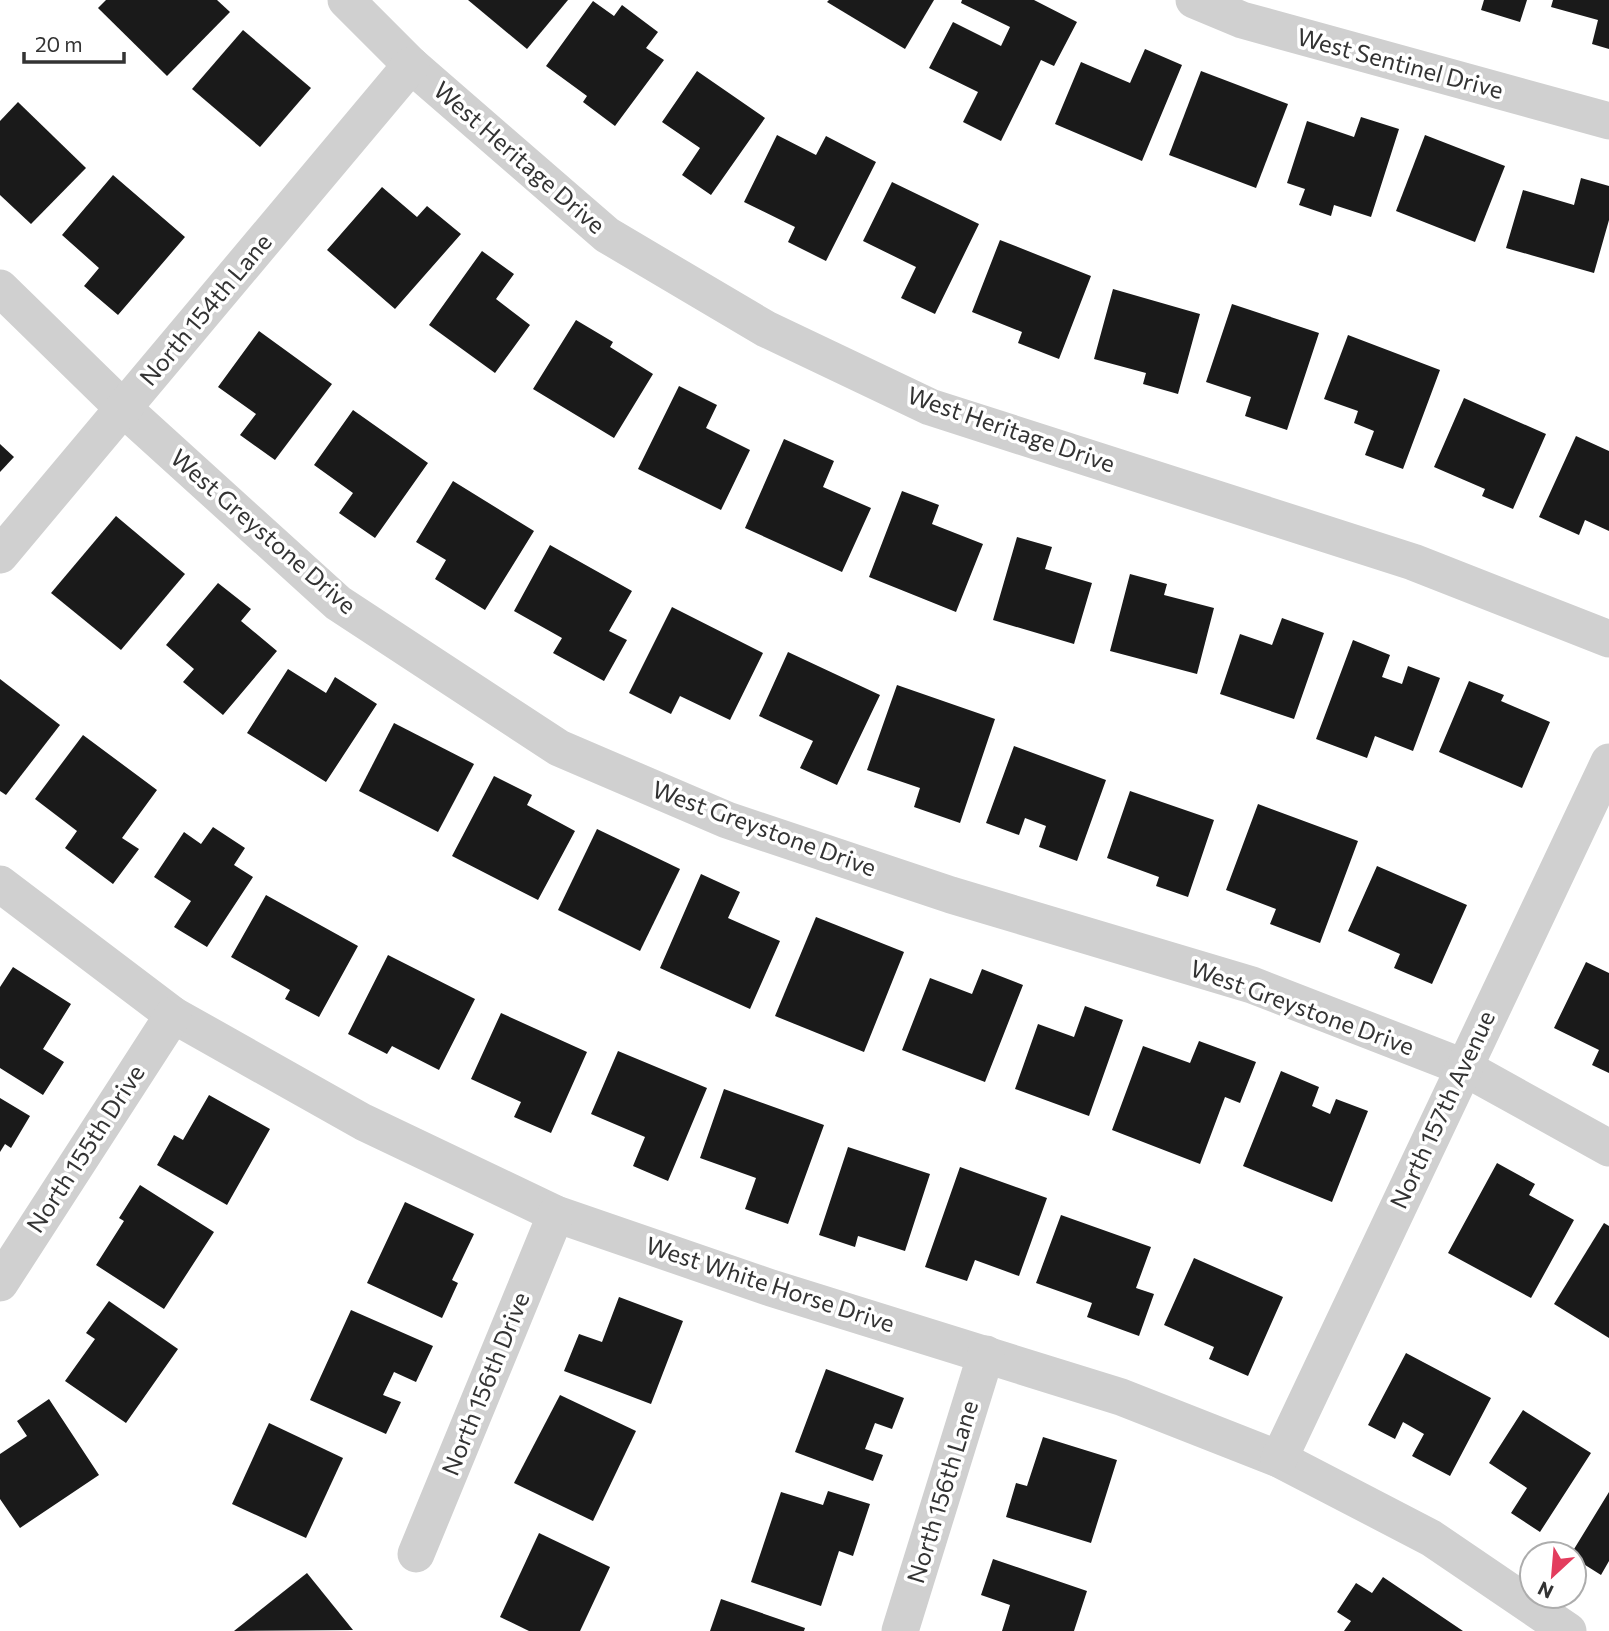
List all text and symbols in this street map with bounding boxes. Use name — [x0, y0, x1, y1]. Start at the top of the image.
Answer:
scale bar — [24, 21, 124, 65]
street label: West Sentinel Drive — [1294, 21, 1507, 104]
text: 20 m — [35, 31, 83, 56]
street label: West Heritage Drive — [428, 75, 612, 239]
street label: North 154th Lane — [133, 227, 277, 391]
street label: West Heritage Drive — [904, 379, 1119, 478]
street label: West Greystone Drive — [165, 443, 363, 619]
street label: West Greystone Drive — [649, 774, 880, 882]
street label: West Greystone Drive — [1187, 953, 1418, 1061]
street label: North 157th Avenue — [1383, 1006, 1500, 1213]
street label: North 155th Drive — [20, 1059, 150, 1238]
street label: West White Horse Drive — [642, 1230, 898, 1337]
street label: North 156th Drive — [435, 1288, 535, 1479]
street label: North 156th Lane — [900, 1397, 983, 1587]
north arrow — [1518, 1540, 1588, 1610]
text: N — [1534, 1577, 1557, 1604]

